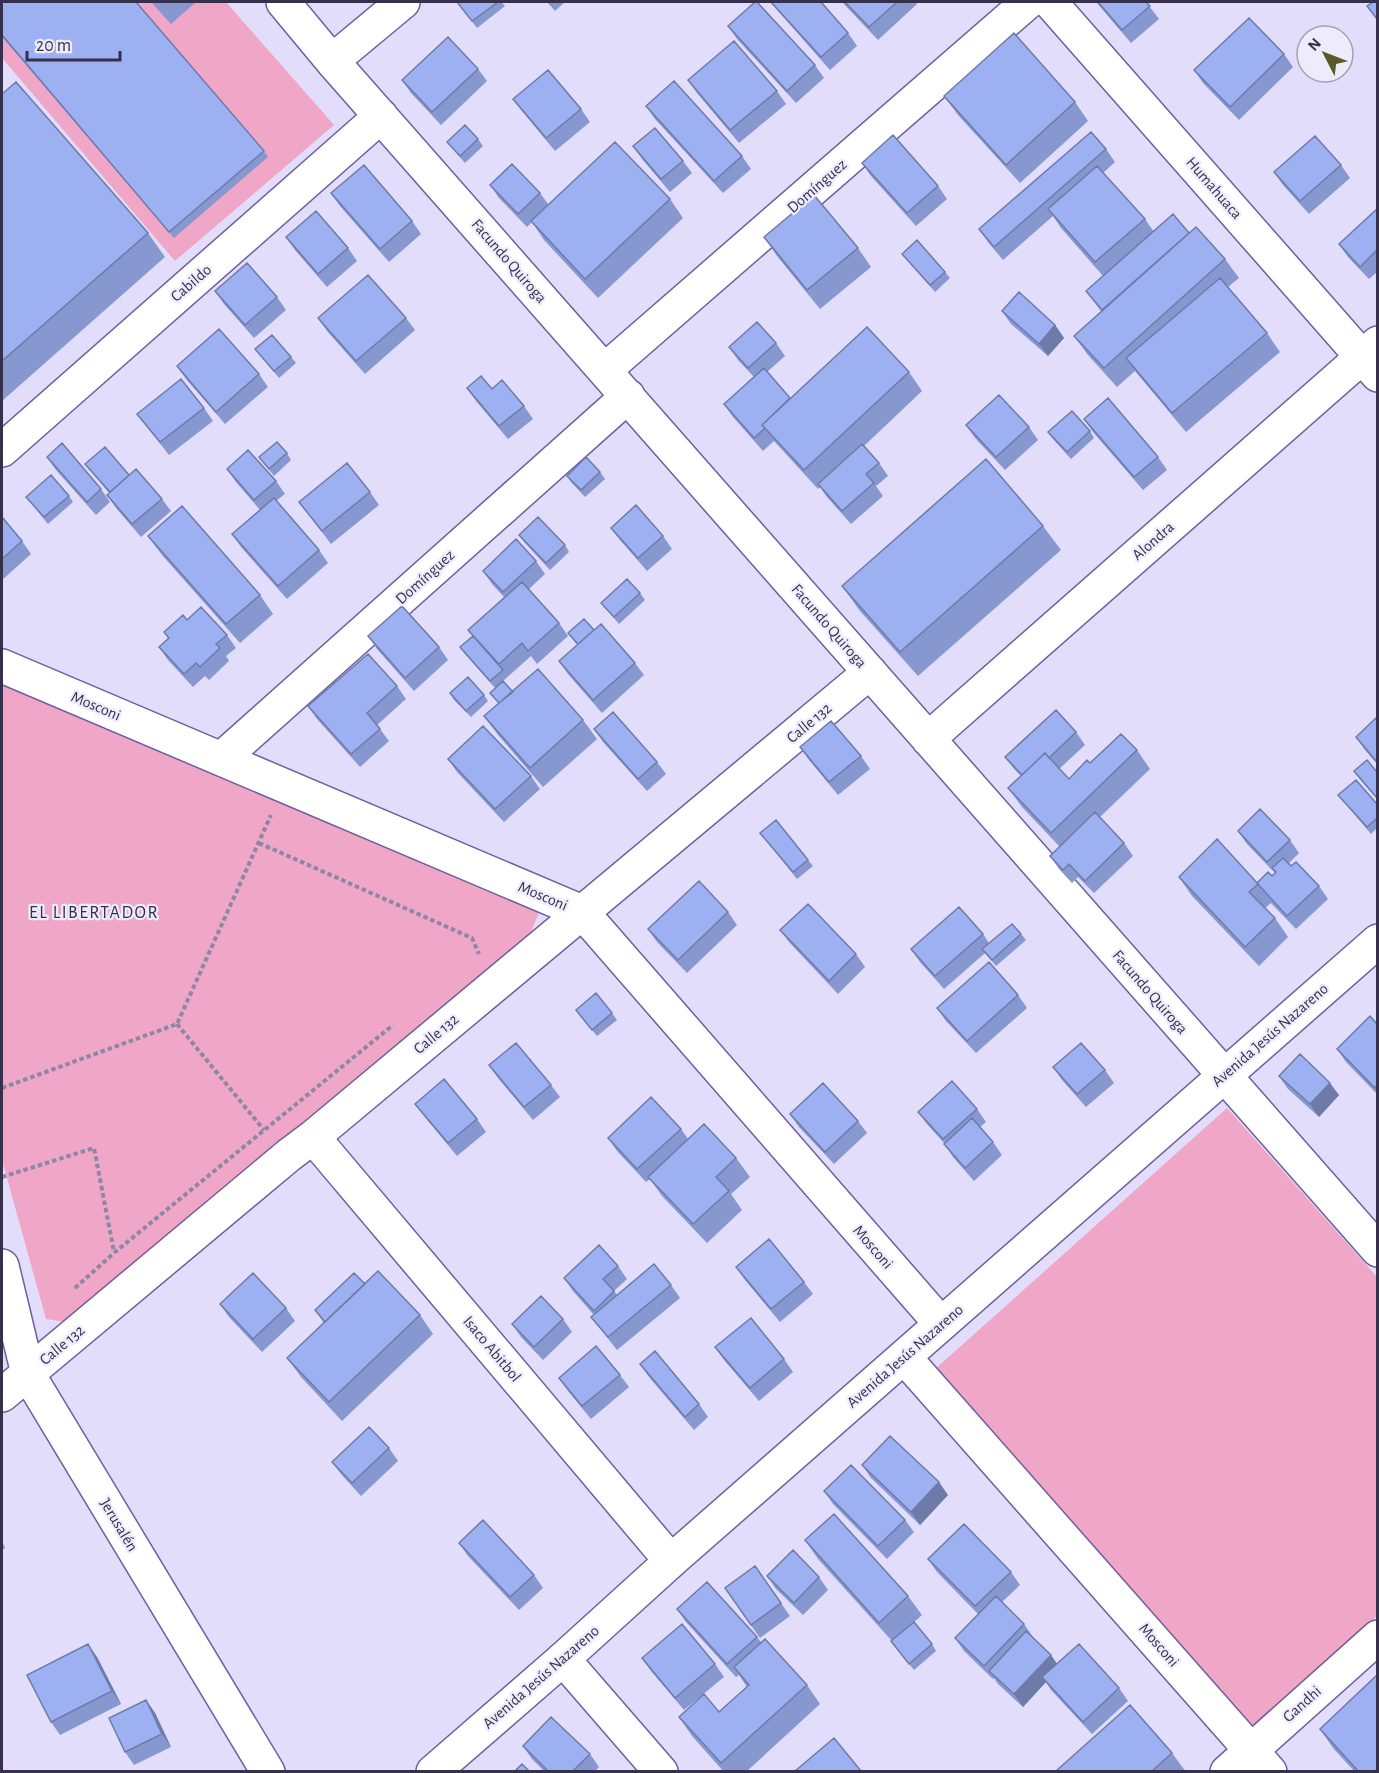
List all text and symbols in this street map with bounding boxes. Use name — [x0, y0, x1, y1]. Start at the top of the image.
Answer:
scale bar — [27, 24, 120, 62]
north arrow — [1295, 24, 1355, 84]
text: N — [1305, 35, 1324, 54]
text: 20 m — [36, 37, 71, 55]
street label: Humahuaca — [1183, 154, 1245, 222]
street label: Domínguez — [784, 156, 850, 216]
street label: Facundo Quiroga — [468, 216, 550, 307]
street label: Cabildo — [168, 261, 214, 305]
street label: Alondra — [1129, 519, 1177, 563]
street label: Domínguez — [393, 546, 458, 607]
street label: Facundo Quiroga — [788, 581, 870, 672]
street label: Mosconi — [69, 688, 123, 724]
street label: Calle 132 — [784, 700, 834, 746]
street label: Mosconi — [516, 878, 570, 914]
district label: EL LIBERTADOR — [29, 904, 159, 922]
street label: Facundo Quiroga — [1109, 947, 1191, 1038]
street label: Avenida Jesús Nazareno — [1209, 980, 1331, 1090]
street label: Calle 132 — [411, 1011, 461, 1057]
street label: Mosconi — [850, 1222, 896, 1272]
street label: Avenida Jesús Nazareno — [844, 1301, 966, 1411]
street label: Isaco Abitbol — [460, 1313, 524, 1385]
street label: Calle 132 — [37, 1322, 87, 1368]
street label: Jerusalén — [97, 1496, 141, 1554]
street label: Mosconi — [1136, 1620, 1182, 1670]
street label: Avenida Jesús Nazareno — [480, 1622, 602, 1732]
street label: Gandhi — [1280, 1683, 1324, 1725]

